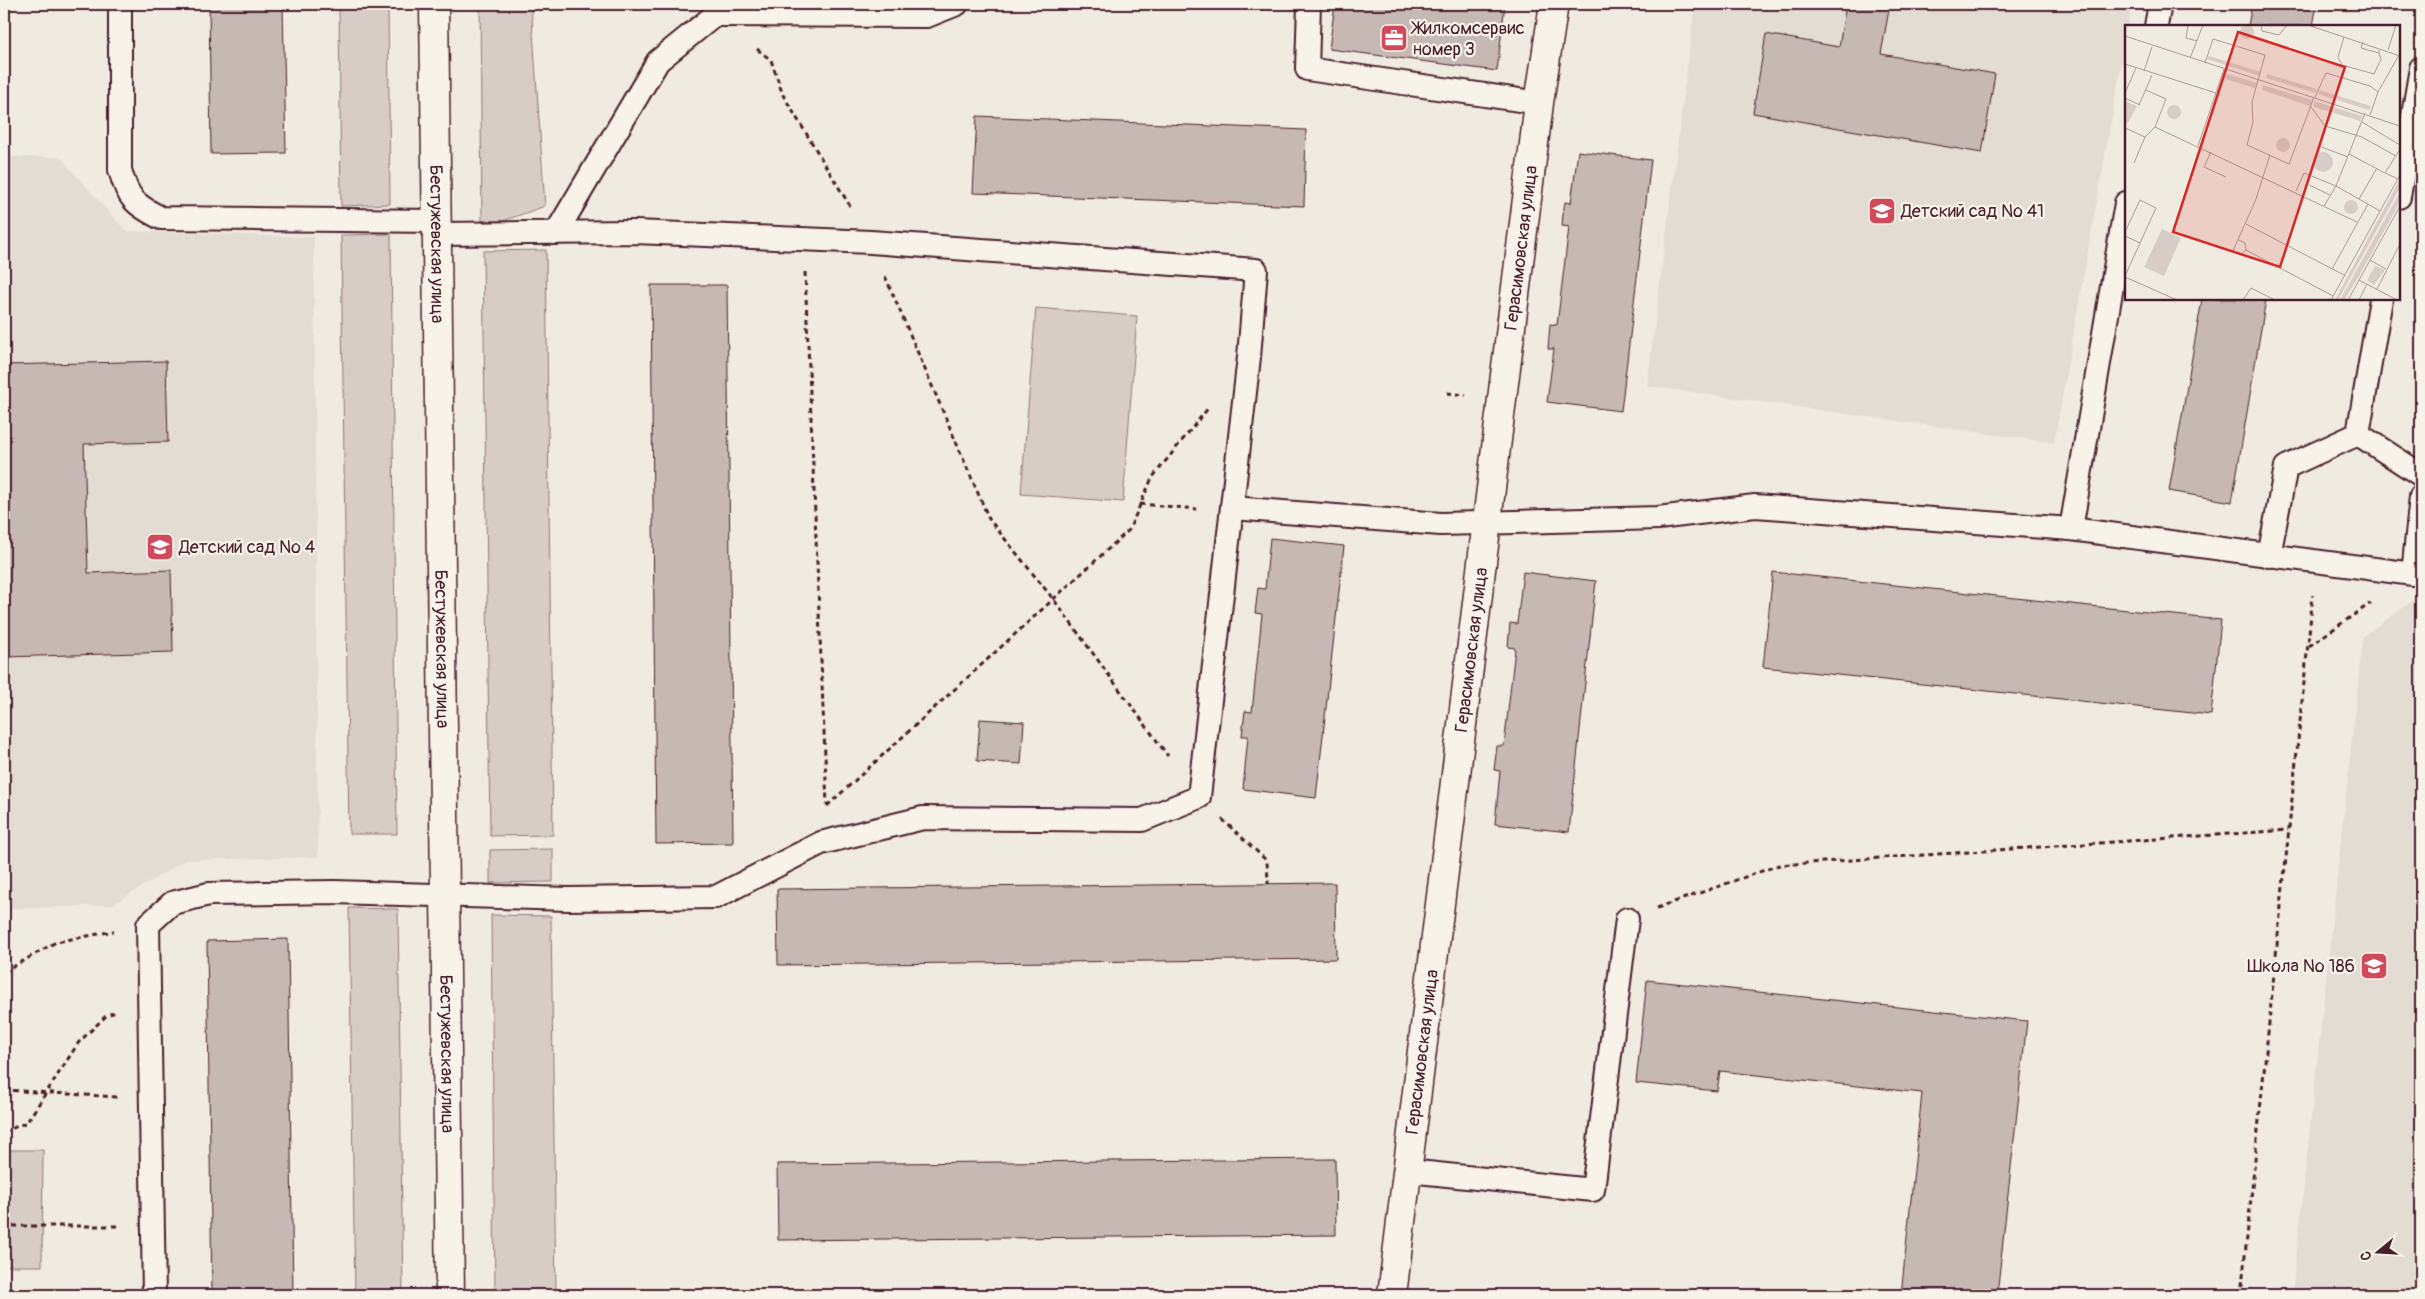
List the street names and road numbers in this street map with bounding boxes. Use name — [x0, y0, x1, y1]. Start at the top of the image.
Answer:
street label: Герасимовская улица — [1499, 164, 1543, 332]
street label: Бестужевская улица — [424, 165, 449, 323]
street label: Герасимовская улица — [1450, 566, 1493, 734]
street label: Бестужевская улица — [430, 570, 454, 728]
street label: Герасимовская улица — [1400, 968, 1443, 1136]
street label: Бестужевская улица — [435, 975, 459, 1133]

